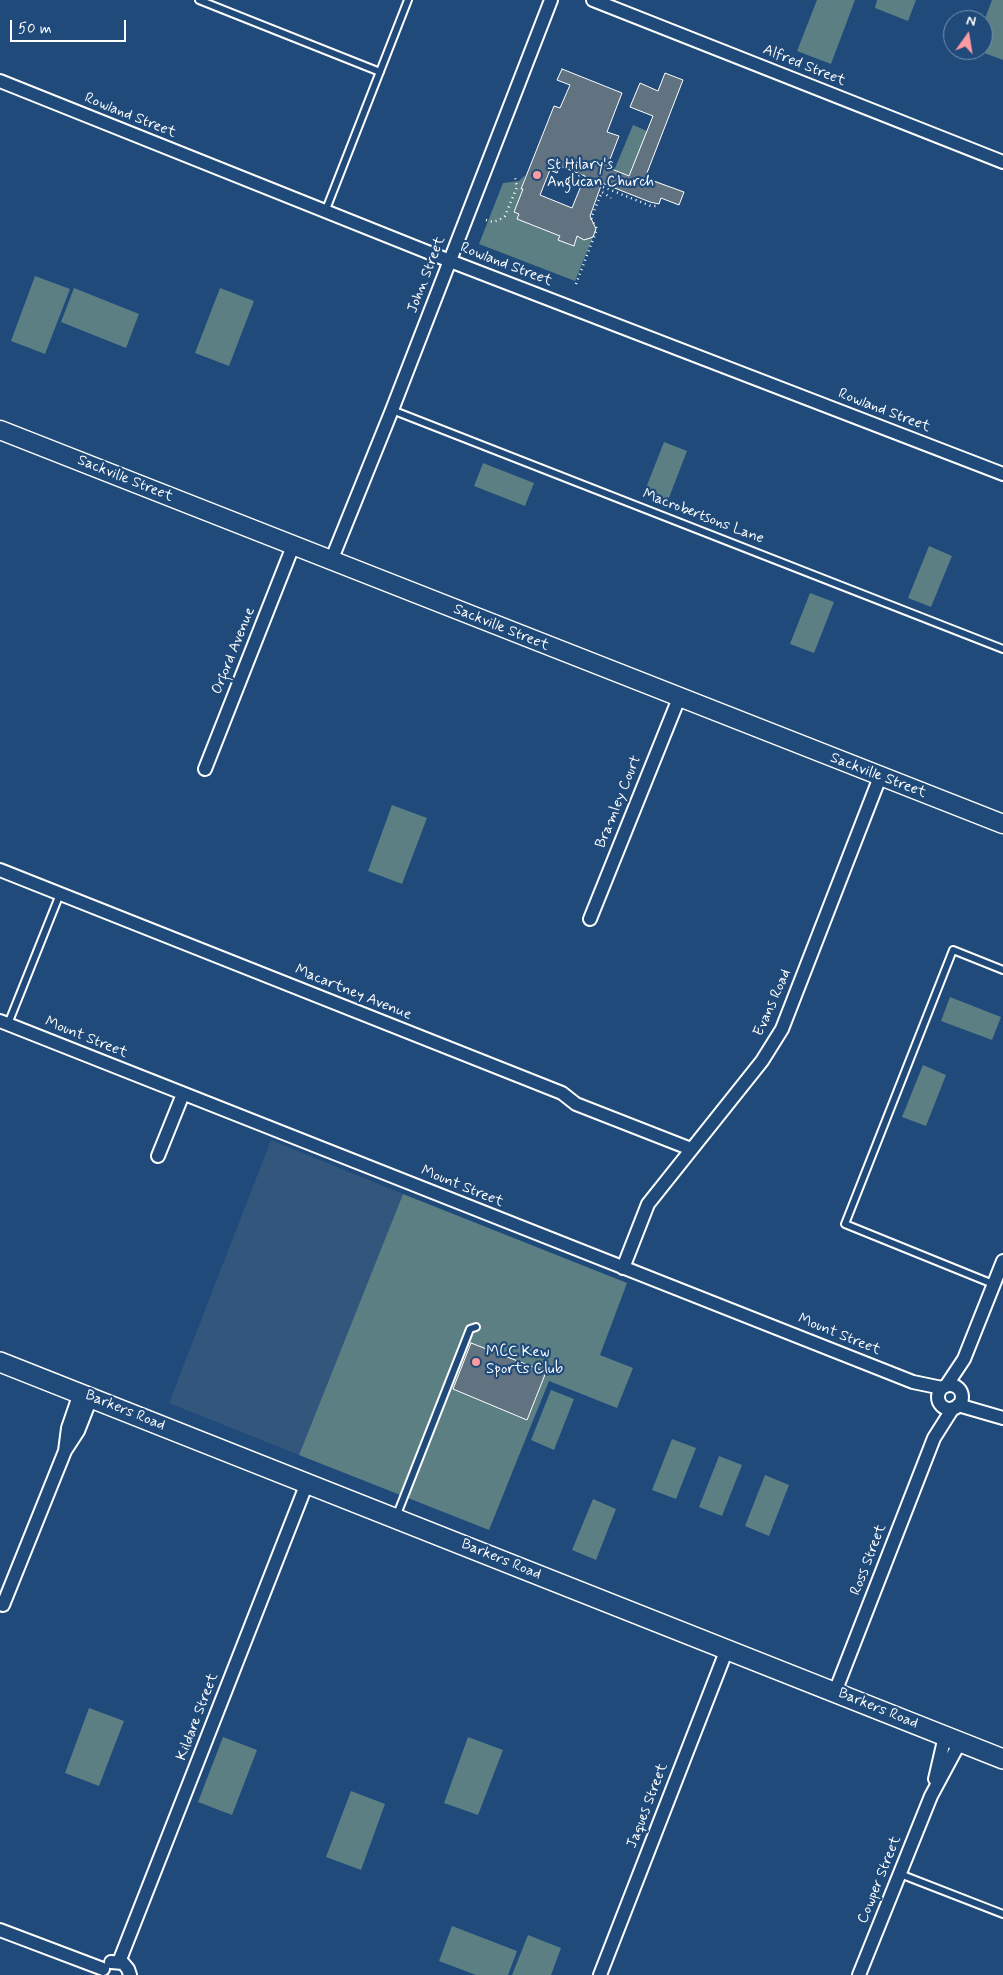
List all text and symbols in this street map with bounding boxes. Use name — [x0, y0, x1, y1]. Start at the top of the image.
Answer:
scale bar — [12, 10, 129, 42]
north arrow — [943, 10, 993, 60]
text: N — [965, 12, 978, 31]
text: 50 m — [18, 19, 52, 39]
street label: Alfred Street — [760, 41, 848, 91]
street label: Rowland Street — [82, 89, 178, 143]
place label: St Hilary's Anglican Church — [547, 157, 654, 192]
marker: St Hilary's Anglican Church — [531, 169, 543, 181]
street label: John Street — [404, 234, 450, 316]
street label: Rowland Street — [457, 239, 555, 291]
street label: Rowland Street — [835, 385, 933, 437]
street label: Sackville Street — [75, 452, 175, 506]
street label: Macrobertsons Lane — [640, 486, 766, 548]
street label: Sackville Street — [451, 601, 551, 655]
street label: Orford Avenue — [208, 605, 260, 697]
street label: Sackville Street — [827, 749, 929, 803]
street label: Bramley Court — [592, 753, 646, 851]
street label: Macartney Avenue — [292, 961, 414, 1025]
street label: Evans Road — [750, 967, 796, 1039]
street label: Mount Street — [42, 1013, 130, 1063]
street label: Mount Street — [418, 1162, 506, 1212]
street label: Mount Street — [795, 1310, 883, 1360]
place label: MCC Kew Sports Club — [486, 1344, 563, 1379]
marker: MCC Kew Sports Club — [470, 1356, 482, 1368]
street label: Barkers Road — [82, 1387, 168, 1435]
street label: Ross Street — [847, 1522, 891, 1598]
street label: Barkers Road — [458, 1536, 544, 1584]
street label: Kildare Street — [173, 1671, 223, 1763]
street label: Barkers Road — [835, 1685, 921, 1733]
street label: Jaques Street — [624, 1761, 672, 1851]
street label: Cowper Street — [854, 1834, 906, 1926]

